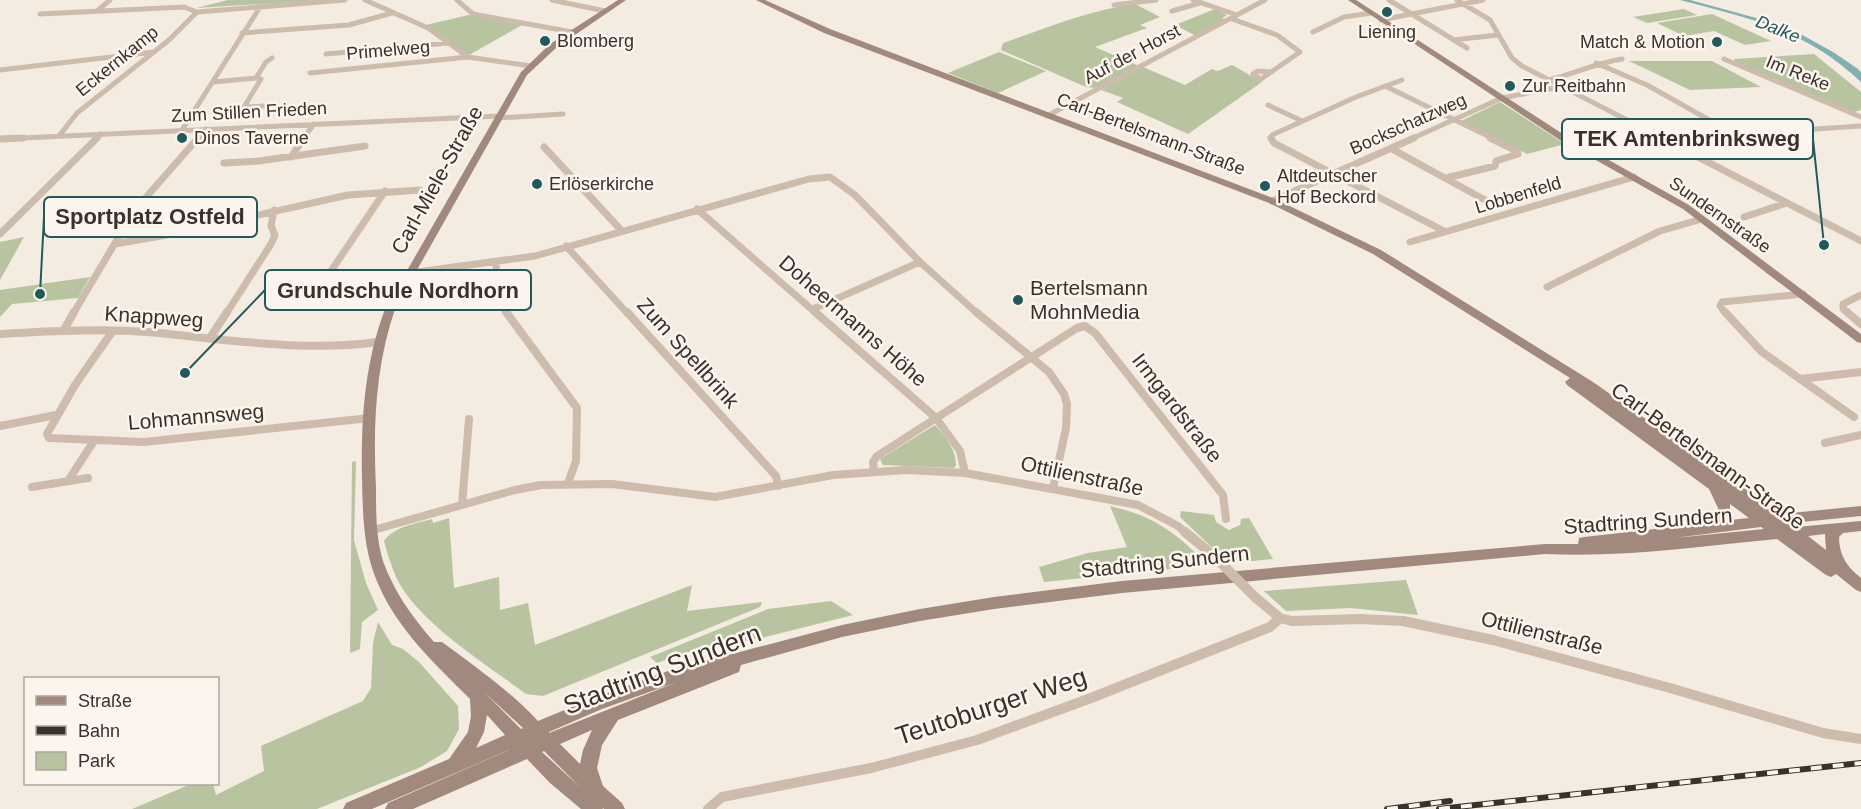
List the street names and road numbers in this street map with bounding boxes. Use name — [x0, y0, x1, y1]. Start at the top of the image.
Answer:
street label: Auf der Horst — [1080, 20, 1184, 88]
street label: Eckernkamp — [72, 22, 162, 100]
street label: Primelweg — [345, 36, 431, 64]
street label: Im Reke — [1763, 51, 1833, 95]
street label: Carl-Bertelsmann-Straße — [1054, 89, 1248, 179]
street label: Bockschatzweg — [1347, 89, 1469, 159]
street label: Zum Stillen Frieden — [171, 98, 327, 126]
street label: Carl-Miele-Straße — [386, 102, 487, 258]
street label: Lobbenfeld — [1472, 172, 1564, 218]
street label: Sundernstraße — [1665, 173, 1775, 257]
street label: Doheermanns Höhe — [775, 250, 932, 391]
street label: Zum Spellbrink — [633, 293, 744, 413]
street label: Knappweg — [104, 302, 204, 331]
street label: Irmgardstraße — [1128, 349, 1227, 467]
street label: Carl-Bertelsmann-Straße — [1607, 378, 1809, 533]
street label: Lohmannsweg — [127, 399, 265, 434]
street label: Ottilienstraße — [1019, 451, 1146, 500]
street label: Stadtring Sundern — [1563, 503, 1733, 538]
street label: Stadtring Sundern — [1080, 541, 1250, 582]
street label: Ottilienstraße — [1479, 606, 1605, 659]
street label: Stadtring Sundern — [559, 617, 765, 721]
street label: Teutoburger Weg — [892, 661, 1090, 751]

